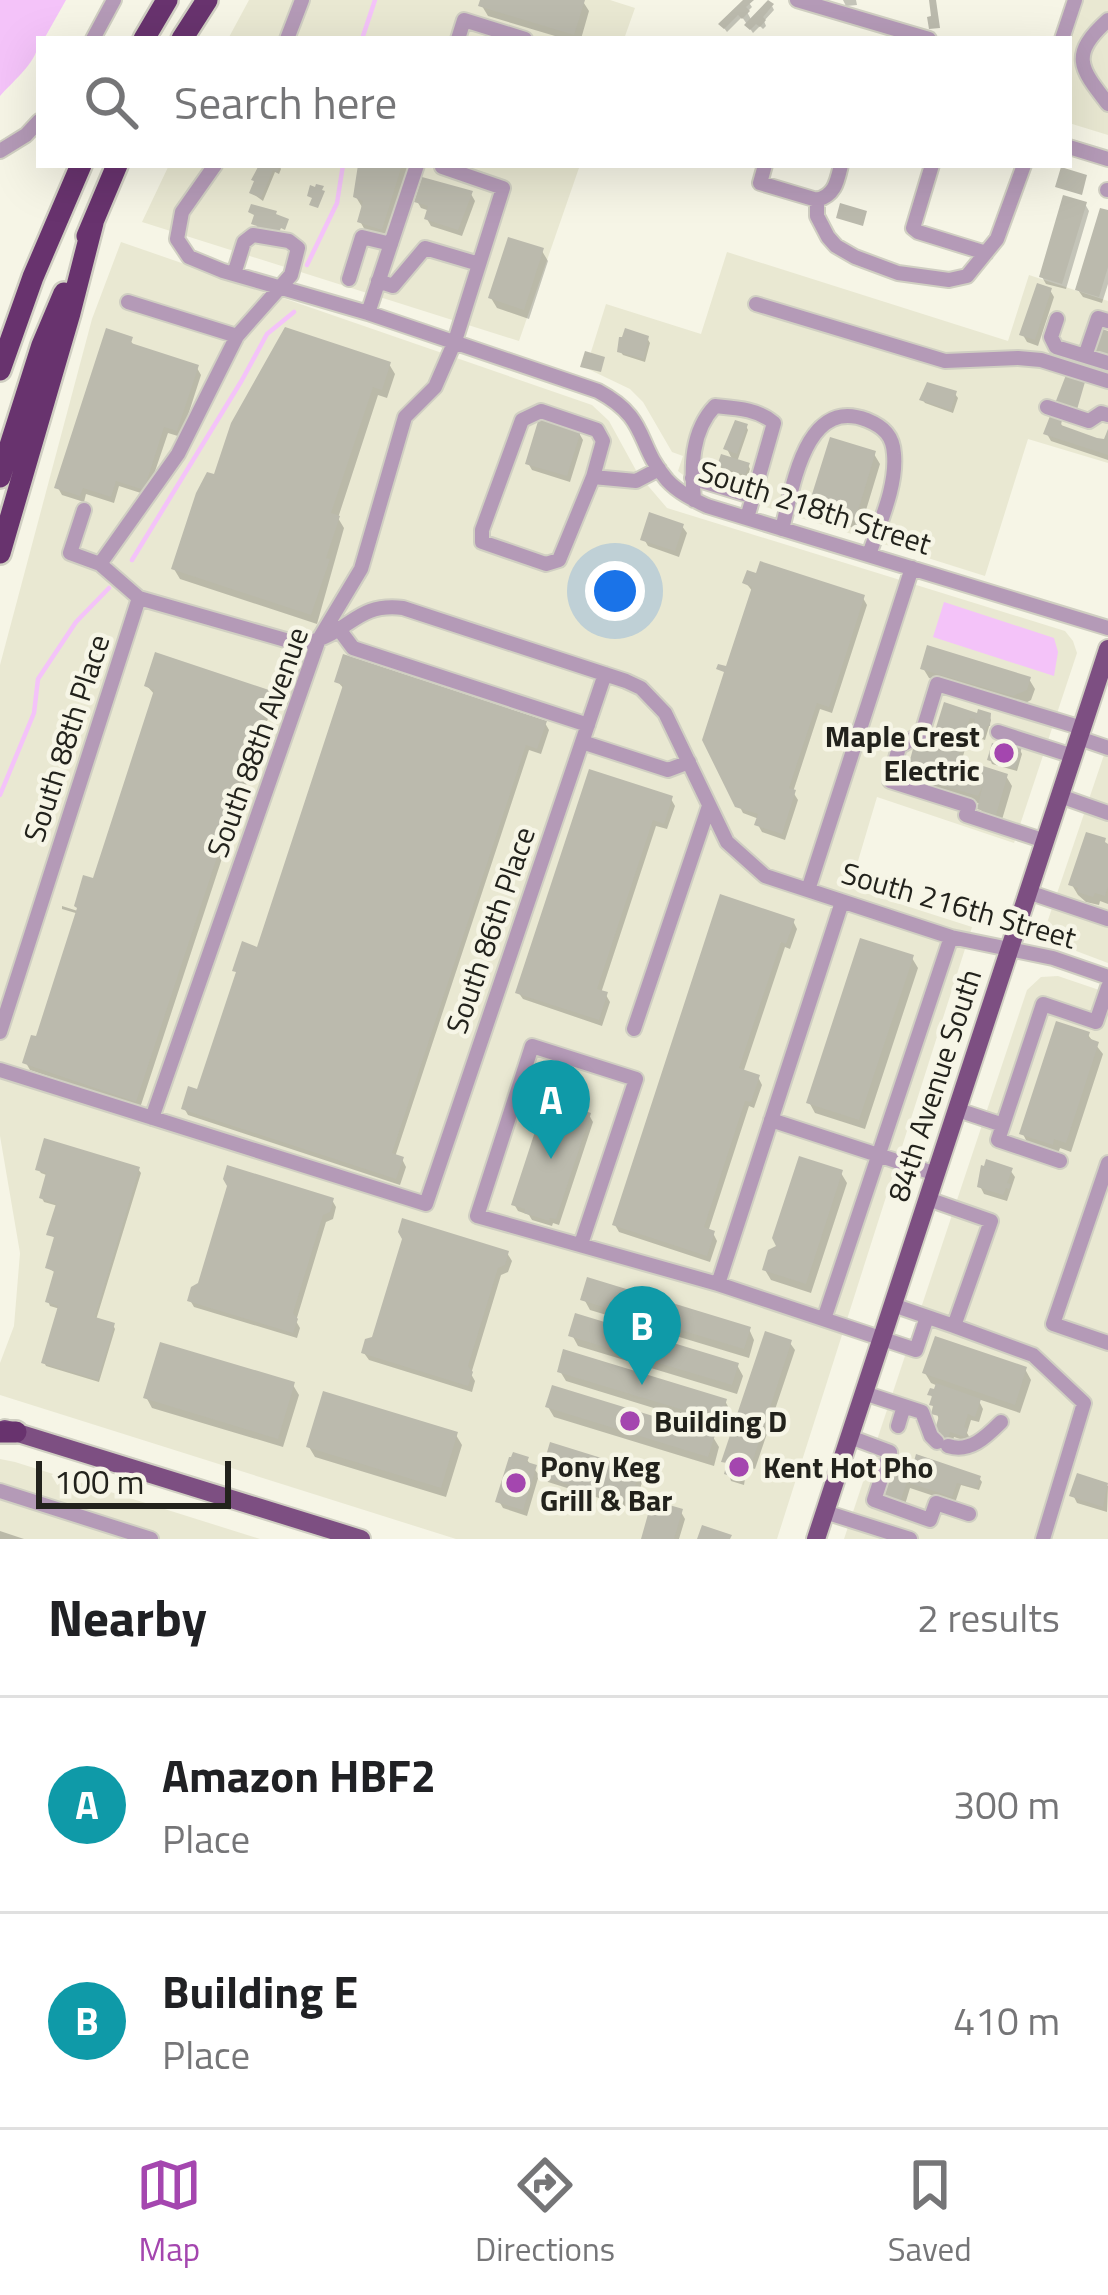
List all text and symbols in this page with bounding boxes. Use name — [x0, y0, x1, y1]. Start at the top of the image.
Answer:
search box — [36, 36, 1072, 168]
text: Search here — [174, 68, 397, 136]
icon: search — [78, 69, 144, 135]
street label: South 218th Street — [693, 448, 938, 566]
your location — [585, 561, 645, 621]
street label: South 88th Avenue — [194, 620, 320, 864]
street label: South 88th Place — [11, 628, 121, 848]
place label: Maple Crest Electric — [825, 713, 980, 793]
marker: Maple Crest Electric — [991, 740, 1017, 766]
street label: South 86th Place — [433, 820, 547, 1040]
street label: South 216th Street — [836, 850, 1082, 961]
street label: 84th Avenue South — [875, 963, 993, 1207]
pin: A — [512, 1060, 590, 1159]
pin: B — [603, 1286, 681, 1385]
place label: Building D — [654, 1398, 787, 1444]
marker: Building D — [617, 1408, 643, 1434]
place label: Pony Keg Grill & Bar — [540, 1443, 672, 1523]
place label: Kent Hot Pho — [763, 1444, 934, 1490]
marker: Kent Hot Pho — [726, 1454, 752, 1480]
scale bar — [36, 1455, 231, 1508]
text: 100 m — [54, 1457, 144, 1507]
marker: Pony Keg Grill & Bar — [503, 1470, 529, 1496]
text: Nearby — [48, 1578, 207, 1656]
text: 2 results — [917, 1588, 1060, 1647]
text: Amazon HBF2 — [162, 1741, 436, 1809]
text: A — [75, 1775, 99, 1834]
text: 300 m — [953, 1775, 1060, 1834]
text: Place — [162, 1809, 250, 1868]
text: Building E — [162, 1957, 358, 2025]
text: B — [75, 1991, 99, 2050]
text: 410 m — [953, 1991, 1060, 2050]
text: Place — [162, 2025, 250, 2084]
tab: Map — [136, 2152, 202, 2274]
tab: Directions — [475, 2152, 615, 2274]
tab: Saved — [888, 2152, 972, 2274]

